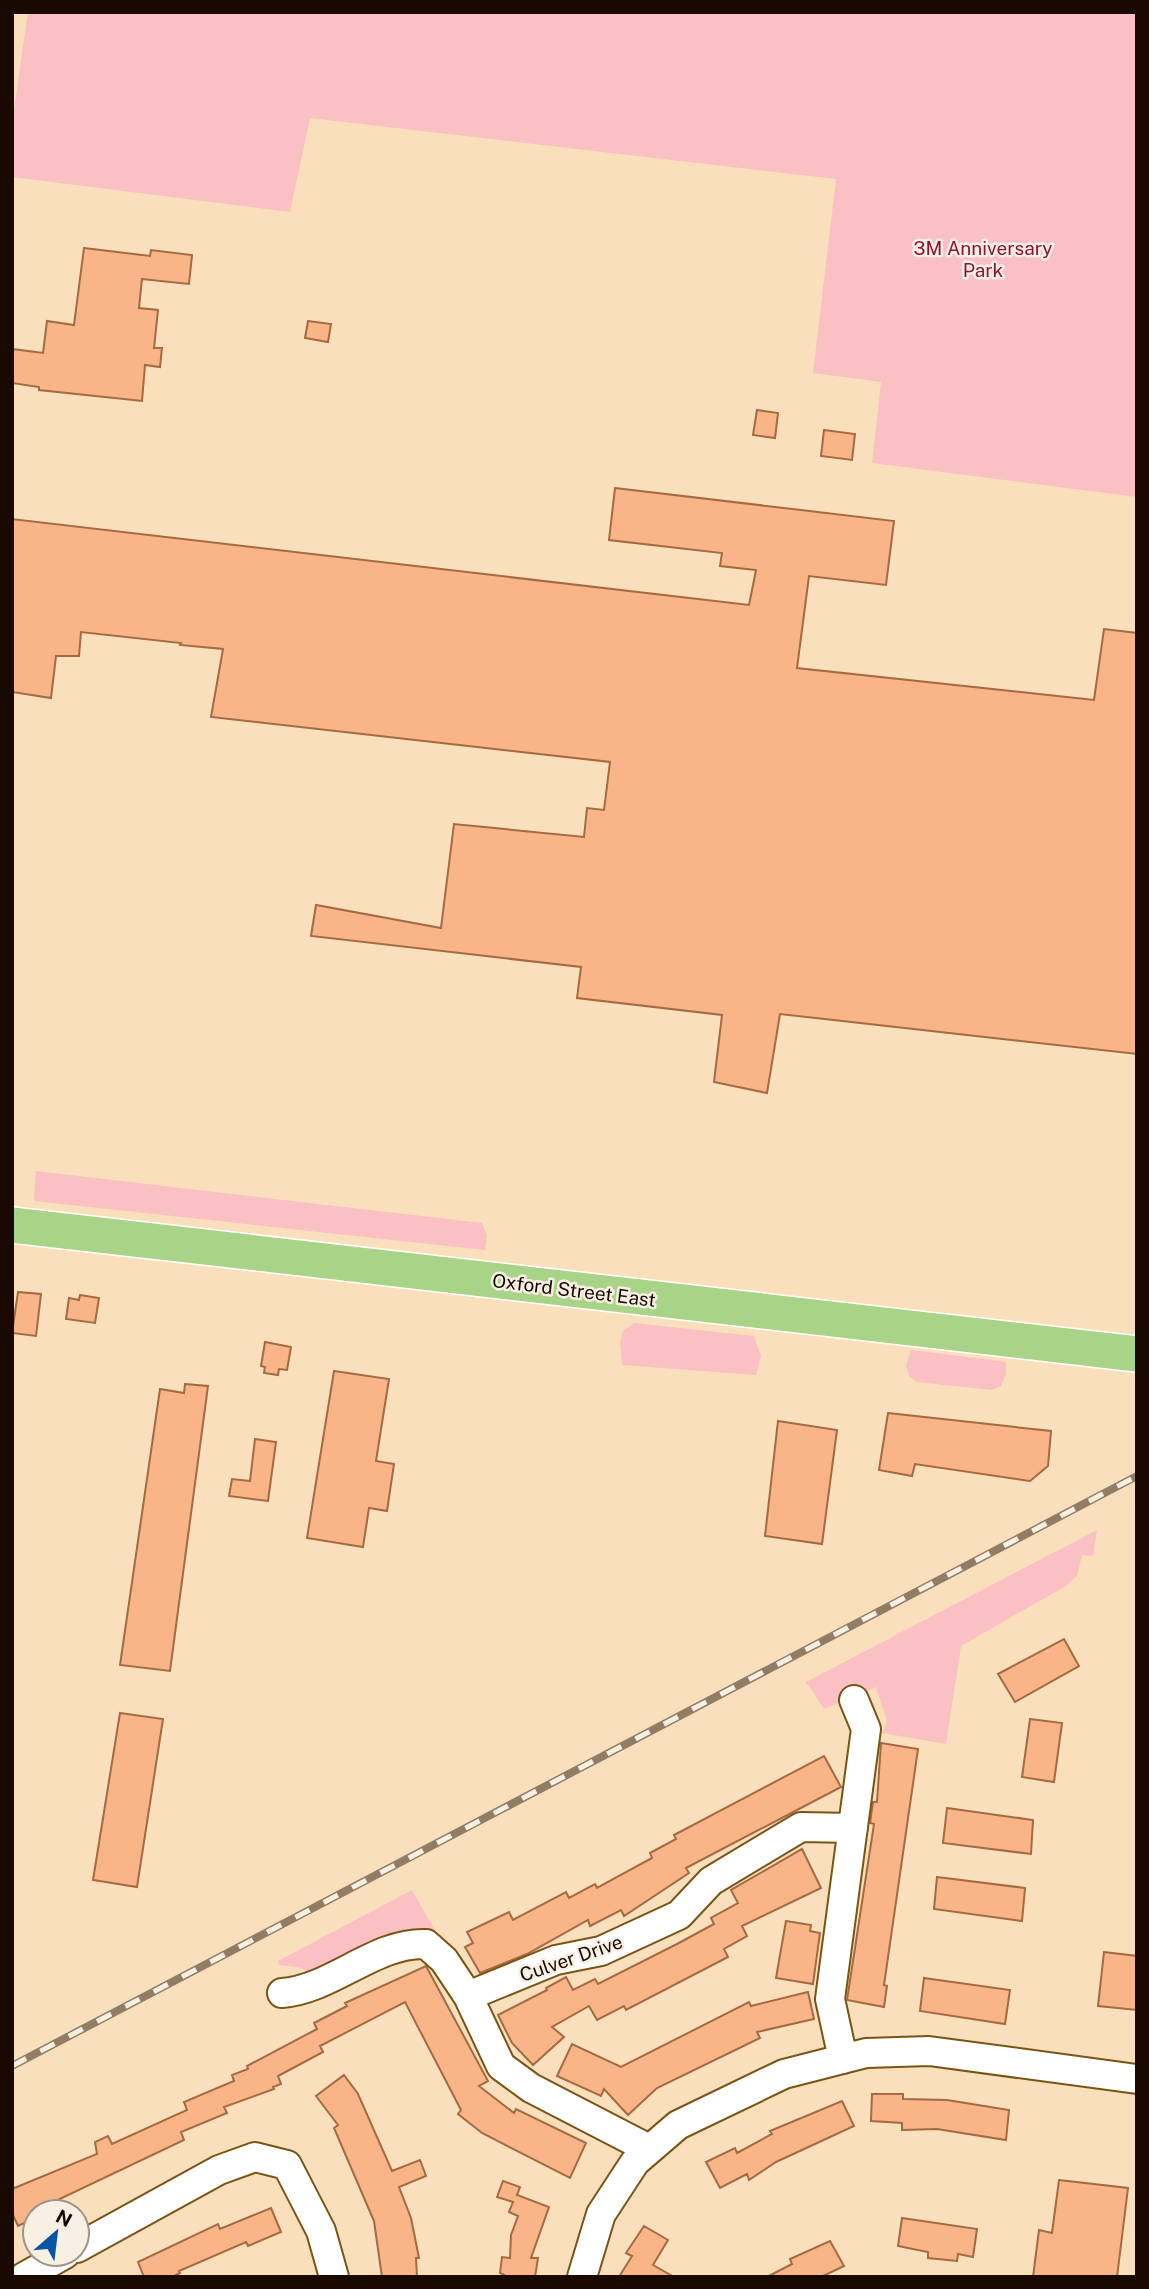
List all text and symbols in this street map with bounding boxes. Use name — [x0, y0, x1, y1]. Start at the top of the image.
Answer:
park label: 3M Anniversary Park — [913, 237, 1053, 281]
street label: Oxford Street East — [491, 1269, 657, 1311]
street label: Culver Drive — [517, 1930, 625, 1986]
north arrow — [21, 2198, 91, 2268]
text: N — [52, 2205, 76, 2231]

